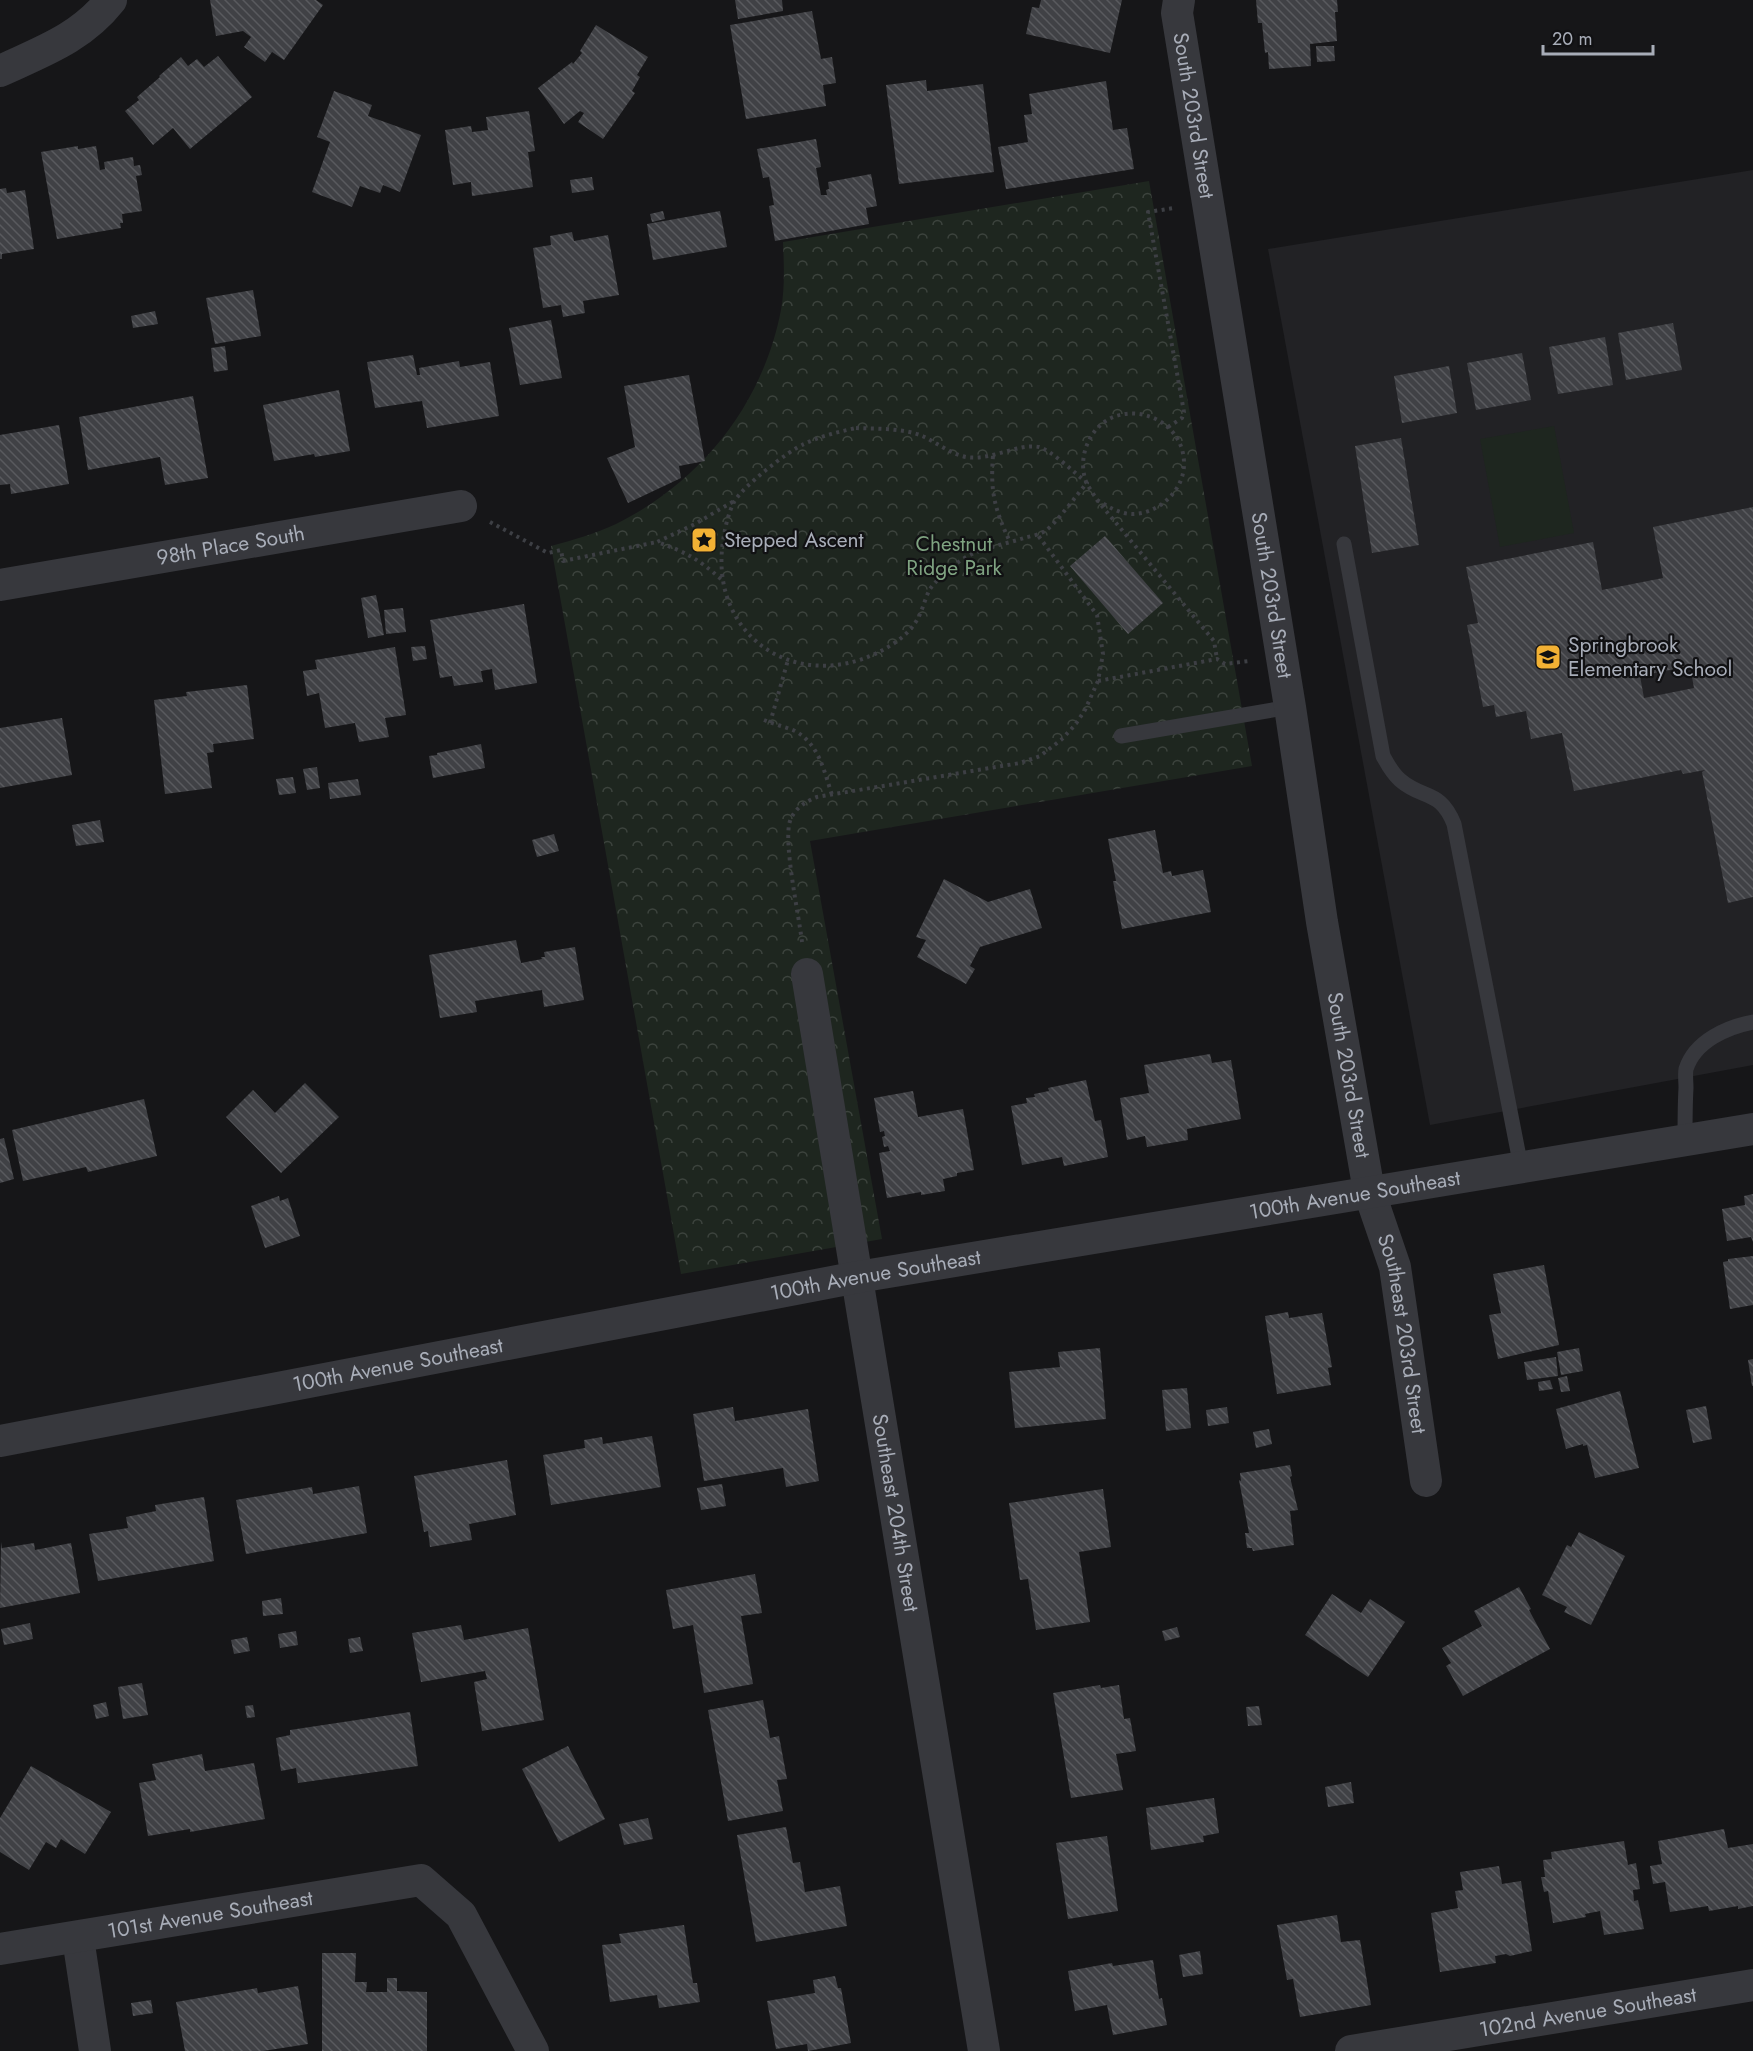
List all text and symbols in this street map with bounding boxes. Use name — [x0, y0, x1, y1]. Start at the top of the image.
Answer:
scale bar — [1543, 18, 1652, 56]
text: 20 m — [1552, 26, 1592, 52]
street label: South 203rd Street — [1165, 30, 1222, 201]
street label: South 203rd Street — [1243, 510, 1300, 681]
street label: 98th Place South — [154, 518, 307, 573]
place icon: Stepped Ascent — [689, 525, 719, 555]
place label: Stepped Ascent — [724, 525, 864, 555]
park label: Chestnut Ridge Park — [906, 529, 1003, 583]
place label: Springbrook Elementary School — [1568, 630, 1732, 684]
school or university icon: Springbrook Elementary School — [1533, 642, 1563, 672]
street label: South 203rd Street — [1319, 990, 1378, 1160]
street label: 100th Avenue Southeast — [1247, 1163, 1462, 1227]
street label: Southeast 203rd Street — [1370, 1230, 1434, 1436]
street label: 100th Avenue Southeast — [768, 1242, 983, 1308]
street label: 100th Avenue Southeast — [290, 1330, 505, 1400]
street label: Southeast 204th Street — [865, 1412, 927, 1614]
street label: 101st Avenue Southeast — [105, 1883, 315, 1946]
street label: 102nd Avenue Southeast — [1477, 1980, 1699, 2045]

